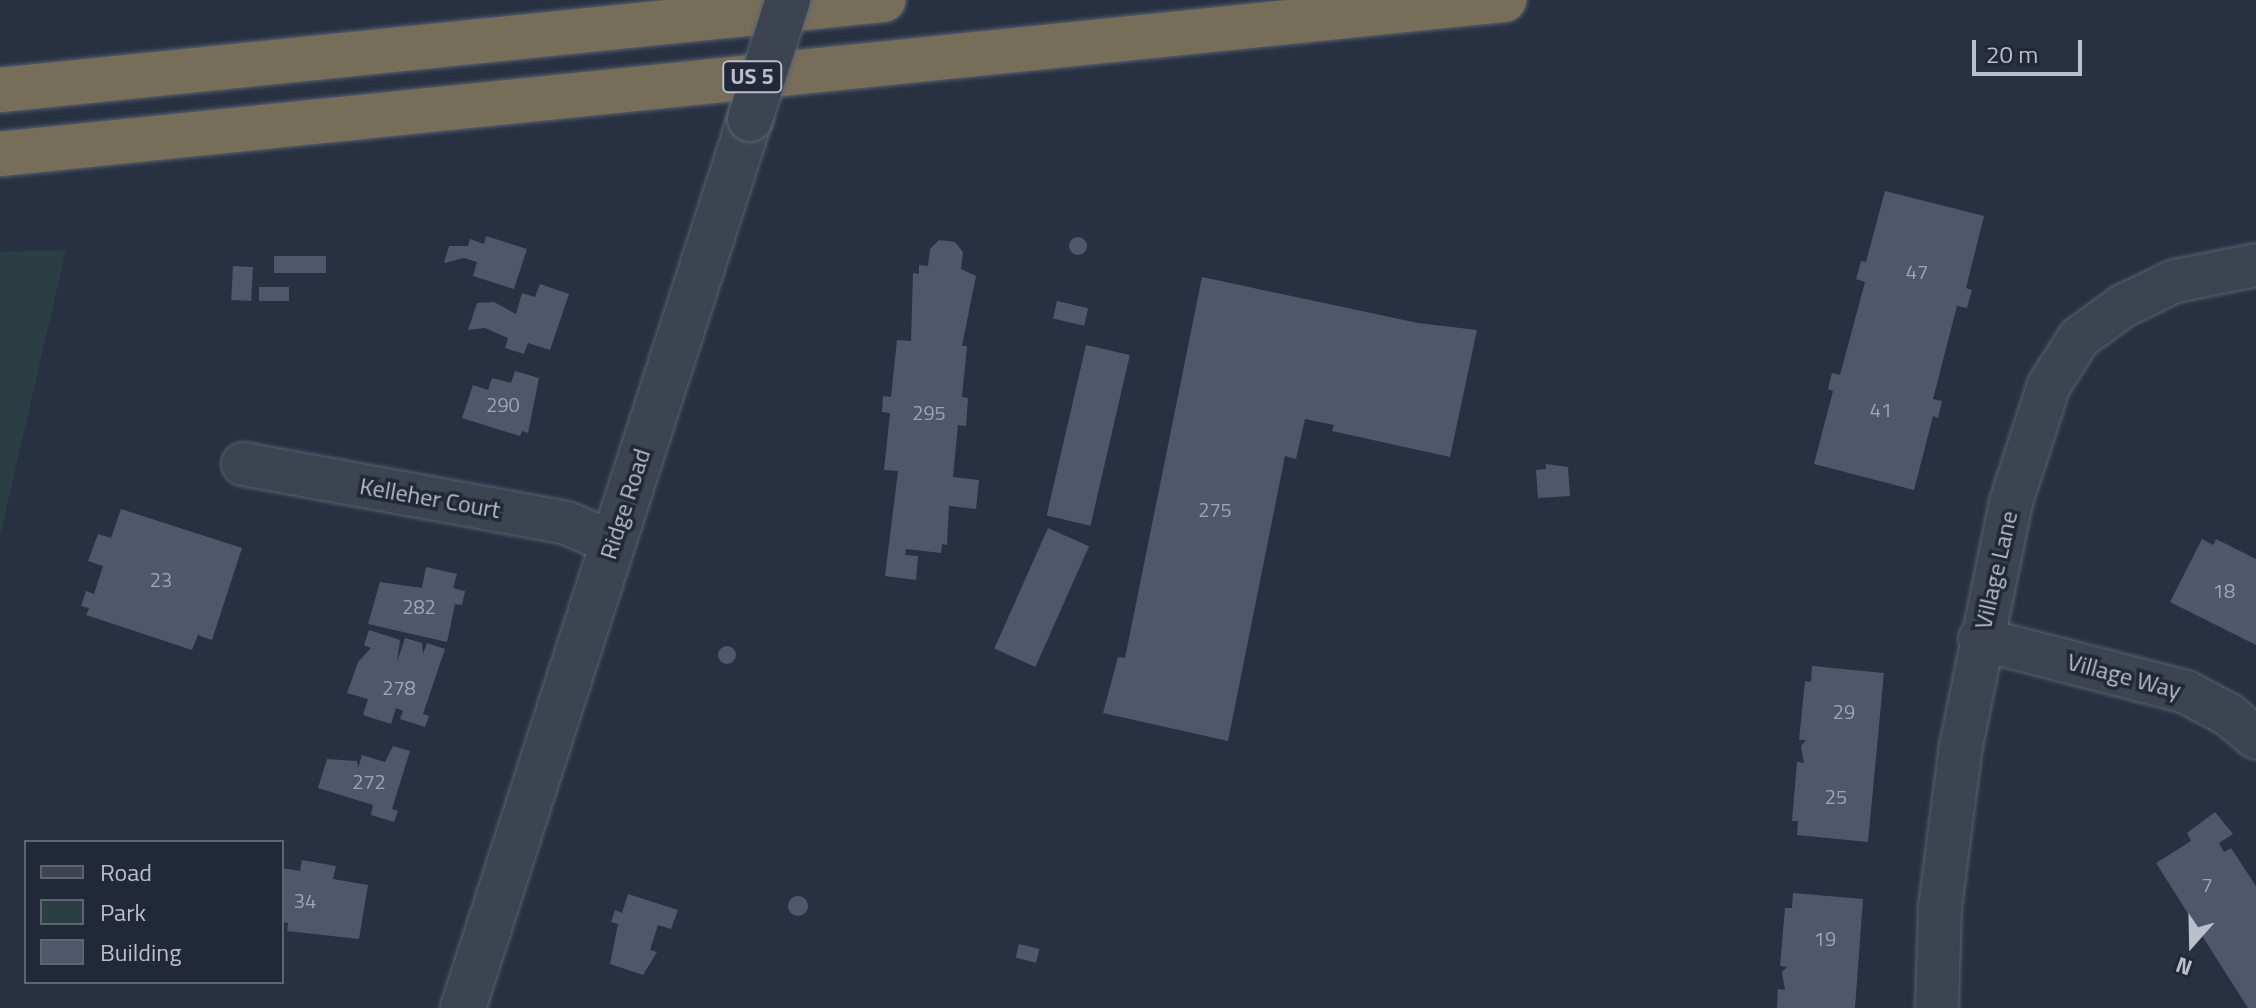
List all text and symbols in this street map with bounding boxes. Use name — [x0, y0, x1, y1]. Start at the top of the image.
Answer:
scale bar — [1976, 24, 2086, 74]
text: 20 m — [1986, 36, 2038, 72]
road number: US 5 — [722, 59, 782, 95]
house number: 47 — [1906, 259, 1928, 283]
house number: 290 — [486, 392, 520, 416]
house number: 41 — [1870, 397, 1892, 421]
house number: 295 — [912, 400, 946, 424]
street label: Ridge Road — [594, 445, 656, 563]
street label: Kelleher Court — [357, 471, 503, 525]
house number: 275 — [1198, 497, 1232, 521]
street label: Village Lane — [1968, 508, 2024, 632]
house number: 23 — [150, 567, 172, 591]
house number: 18 — [2213, 578, 2235, 602]
house number: 282 — [402, 594, 436, 618]
street label: Village Way — [2064, 647, 2184, 705]
house number: 278 — [382, 675, 416, 699]
house number: 29 — [1833, 699, 1855, 723]
house number: 272 — [352, 769, 386, 793]
house number: 25 — [1825, 784, 1847, 808]
legend — [24, 840, 284, 984]
text: Road — [100, 854, 152, 890]
house number: 7 — [2201, 872, 2213, 896]
house number: 34 — [294, 888, 316, 912]
text: Park — [100, 894, 146, 930]
north arrow — [2152, 904, 2232, 984]
house number: 19 — [1814, 926, 1836, 950]
text: Building — [100, 934, 182, 970]
text: N — [2171, 948, 2197, 985]

